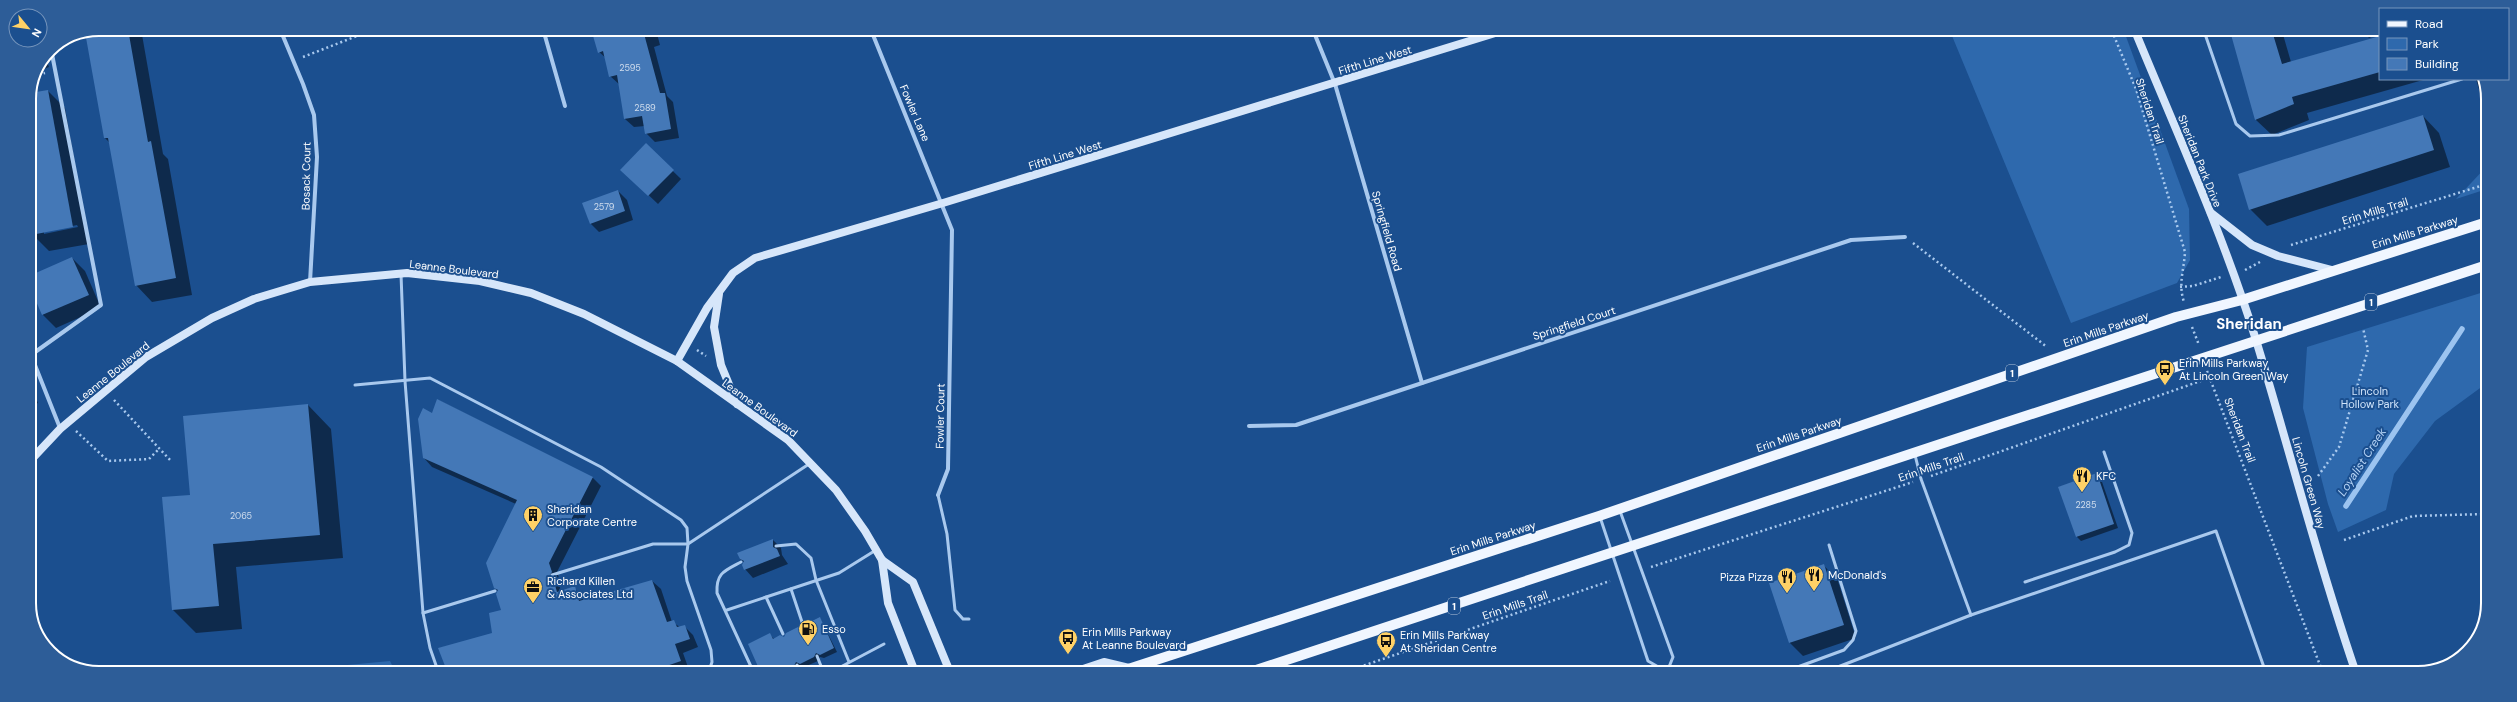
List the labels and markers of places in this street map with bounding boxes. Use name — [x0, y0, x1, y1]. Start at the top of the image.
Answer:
place label: Erin Mills Parkway At Lincoln Green Way — [2179, 356, 2288, 383]
bus stop icon: Erin Mills Parkway At Lincoln Green Way — [2154, 358, 2176, 386]
restaurant icon: KFC — [2071, 465, 2093, 493]
place label: KFC — [2096, 469, 2116, 483]
place label: Sheridan Corporate Centre — [547, 502, 637, 529]
building icon: Sheridan Corporate Centre — [522, 504, 544, 532]
restaurant icon: McDonald's — [1803, 564, 1825, 592]
restaurant icon: Pizza Pizza — [1776, 566, 1798, 594]
place label: McDonald's — [1828, 568, 1887, 582]
place label: Pizza Pizza — [1720, 570, 1773, 584]
place label: Richard Killen & Associates Ltd — [547, 574, 633, 601]
office icon: Richard Killen & Associates Ltd — [522, 576, 544, 604]
fuel station icon: Esso — [797, 618, 819, 646]
place label: Esso — [822, 622, 846, 636]
place label: Erin Mills Parkway At Leanne Boulevard — [1082, 625, 1186, 652]
bus stop icon: Erin Mills Parkway At Leanne Boulevard — [1057, 627, 1079, 655]
place label: Erin Mills Parkway At Sheridan Centre — [1400, 628, 1497, 655]
bus stop icon: Erin Mills Parkway At Sheridan Centre — [1375, 630, 1397, 658]

